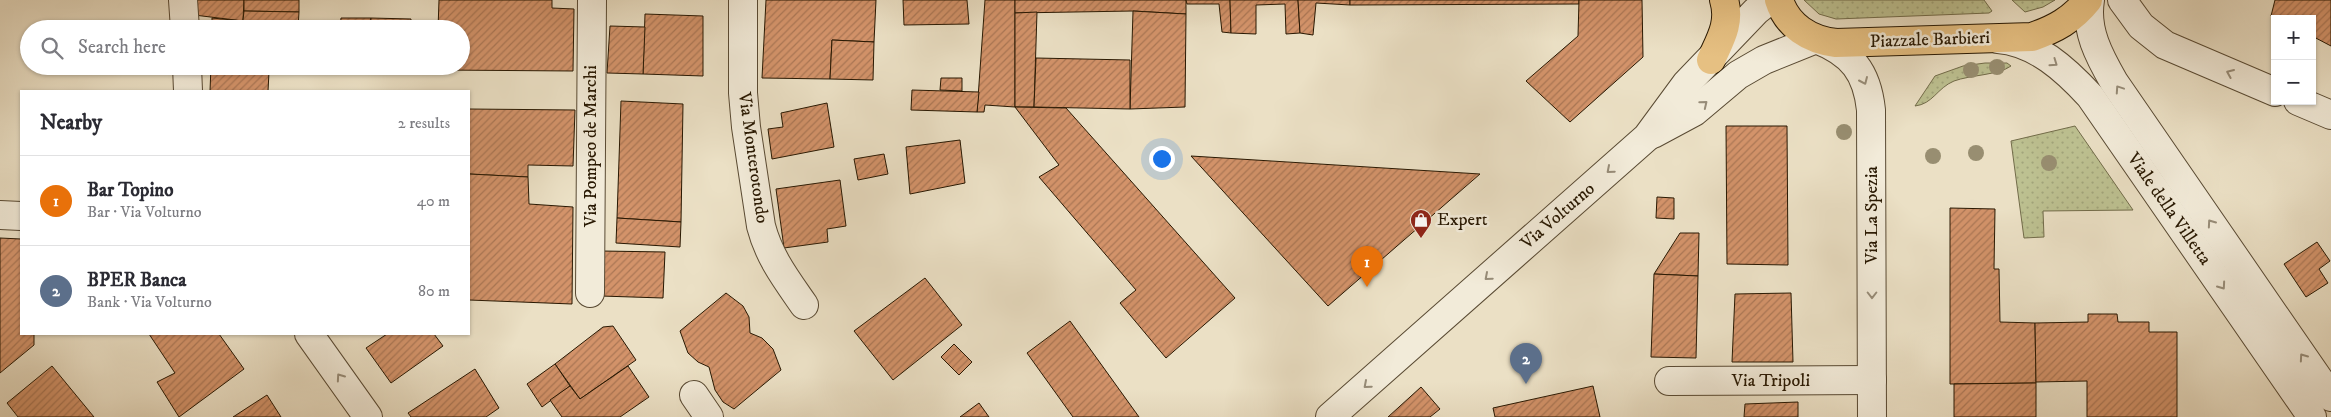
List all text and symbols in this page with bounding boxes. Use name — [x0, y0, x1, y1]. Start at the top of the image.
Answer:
map controls — [2271, 15, 2316, 105]
button: + — [2271, 15, 2316, 60]
search box — [20, 20, 470, 75]
street label: Piazzale Barbieri — [1870, 27, 1990, 53]
icon: search — [38, 34, 66, 62]
text: Search here — [78, 36, 166, 59]
one-way arrow — [2048, 57, 2058, 66]
button: − — [2271, 60, 2316, 105]
street label: Via Pompeo de Marchi — [580, 65, 602, 228]
one-way arrow — [2226, 68, 2235, 79]
one-way arrow — [1858, 76, 1869, 85]
one-way arrow — [2116, 86, 2125, 95]
street label: Via Monterotondo — [733, 90, 773, 225]
one-way arrow — [1698, 101, 1708, 110]
text: Nearby — [40, 110, 102, 136]
text: 2 results — [398, 113, 450, 133]
your location — [1149, 146, 1175, 172]
street label: Viale della Villetta — [2121, 148, 2216, 270]
one-way arrow — [1607, 164, 1616, 173]
street label: Via La Spezia — [1861, 166, 1883, 265]
street label: Via Volturno — [1516, 178, 1600, 255]
text: Bar Topino — [87, 179, 173, 202]
text: 1 — [53, 191, 59, 211]
text: 40 m — [417, 191, 450, 211]
text: Bar · Via Volturno — [87, 202, 202, 222]
shop icon: Expert — [1409, 208, 1433, 239]
place label: Expert — [1437, 209, 1488, 231]
one-way arrow — [2208, 219, 2217, 229]
pin: 1 — [1351, 246, 1383, 287]
text: BPER Banca — [87, 269, 186, 292]
one-way arrow — [1485, 271, 1494, 280]
one-way arrow — [2216, 280, 2225, 290]
text: 2 — [52, 281, 60, 301]
text: 80 m — [418, 281, 450, 301]
one-way arrow — [1867, 291, 1877, 299]
text: Bank · Via Volturno — [87, 292, 212, 312]
pin: 2 — [1510, 343, 1542, 384]
one-way arrow — [2300, 353, 2309, 363]
street label: Via Tripoli — [1731, 370, 1810, 392]
one-way arrow — [337, 374, 345, 383]
one-way arrow — [1363, 379, 1372, 388]

